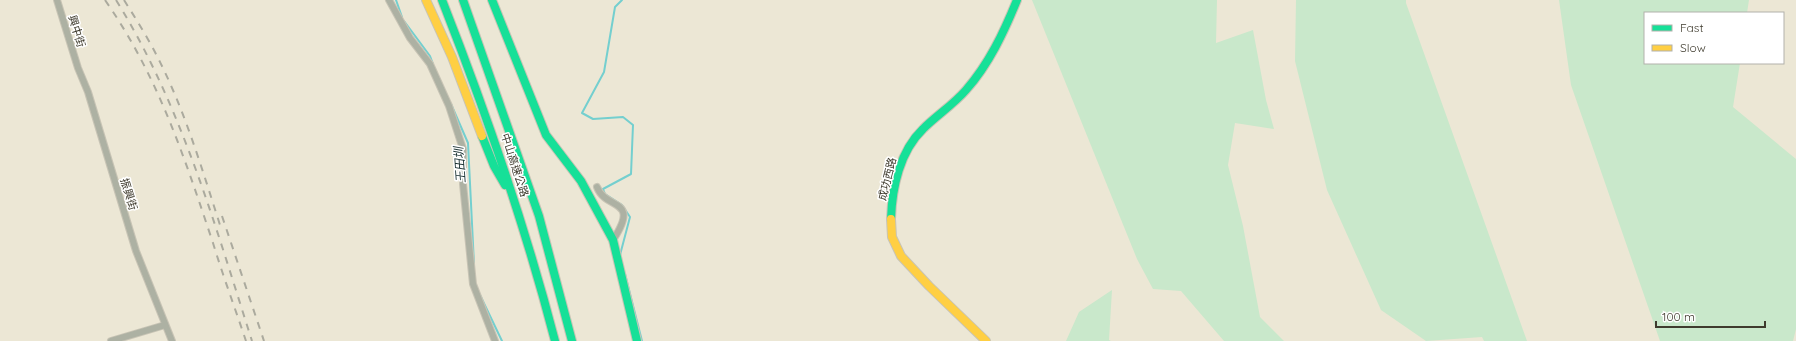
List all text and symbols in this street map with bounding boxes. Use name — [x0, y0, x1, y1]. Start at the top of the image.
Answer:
legend — [1644, 12, 1784, 64]
street label: 興中街 — [65, 13, 89, 49]
text: Fast — [1680, 20, 1704, 35]
text: Slow — [1680, 40, 1706, 55]
street label: 中山高速公路 — [498, 131, 532, 199]
water label: 王田圳 — [451, 145, 468, 184]
street label: 成功西路 — [875, 156, 899, 202]
street label: 振興街 — [117, 176, 141, 212]
scale bar — [1656, 303, 1765, 329]
text: 100 m — [1662, 309, 1695, 324]

